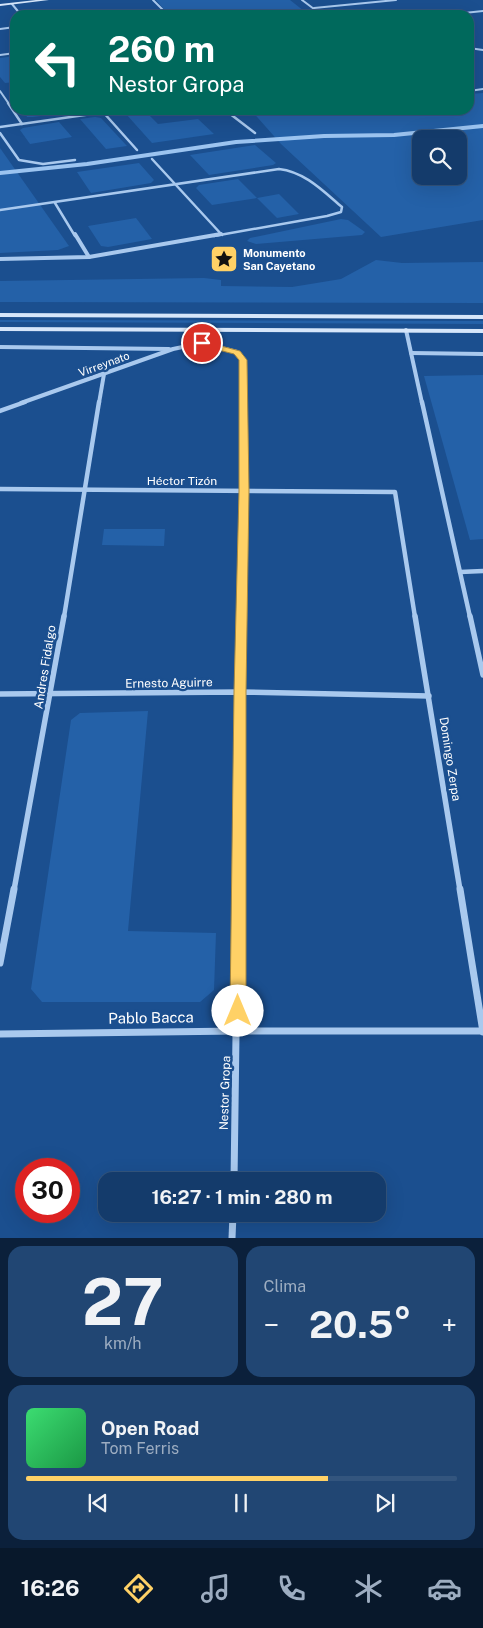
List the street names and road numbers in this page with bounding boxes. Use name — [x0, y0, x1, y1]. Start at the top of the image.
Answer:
street label: Virreynato — [77, 349, 131, 379]
street label: Héctor Tizón — [147, 474, 217, 488]
street label: Andres Fidalgo — [31, 624, 59, 710]
street label: Ernesto Aguirre — [125, 675, 213, 691]
street label: Domingo Zerpa — [436, 716, 464, 802]
street label: Pablo Bacca — [108, 1008, 194, 1027]
street label: Nestor Gropa — [217, 1056, 233, 1130]

